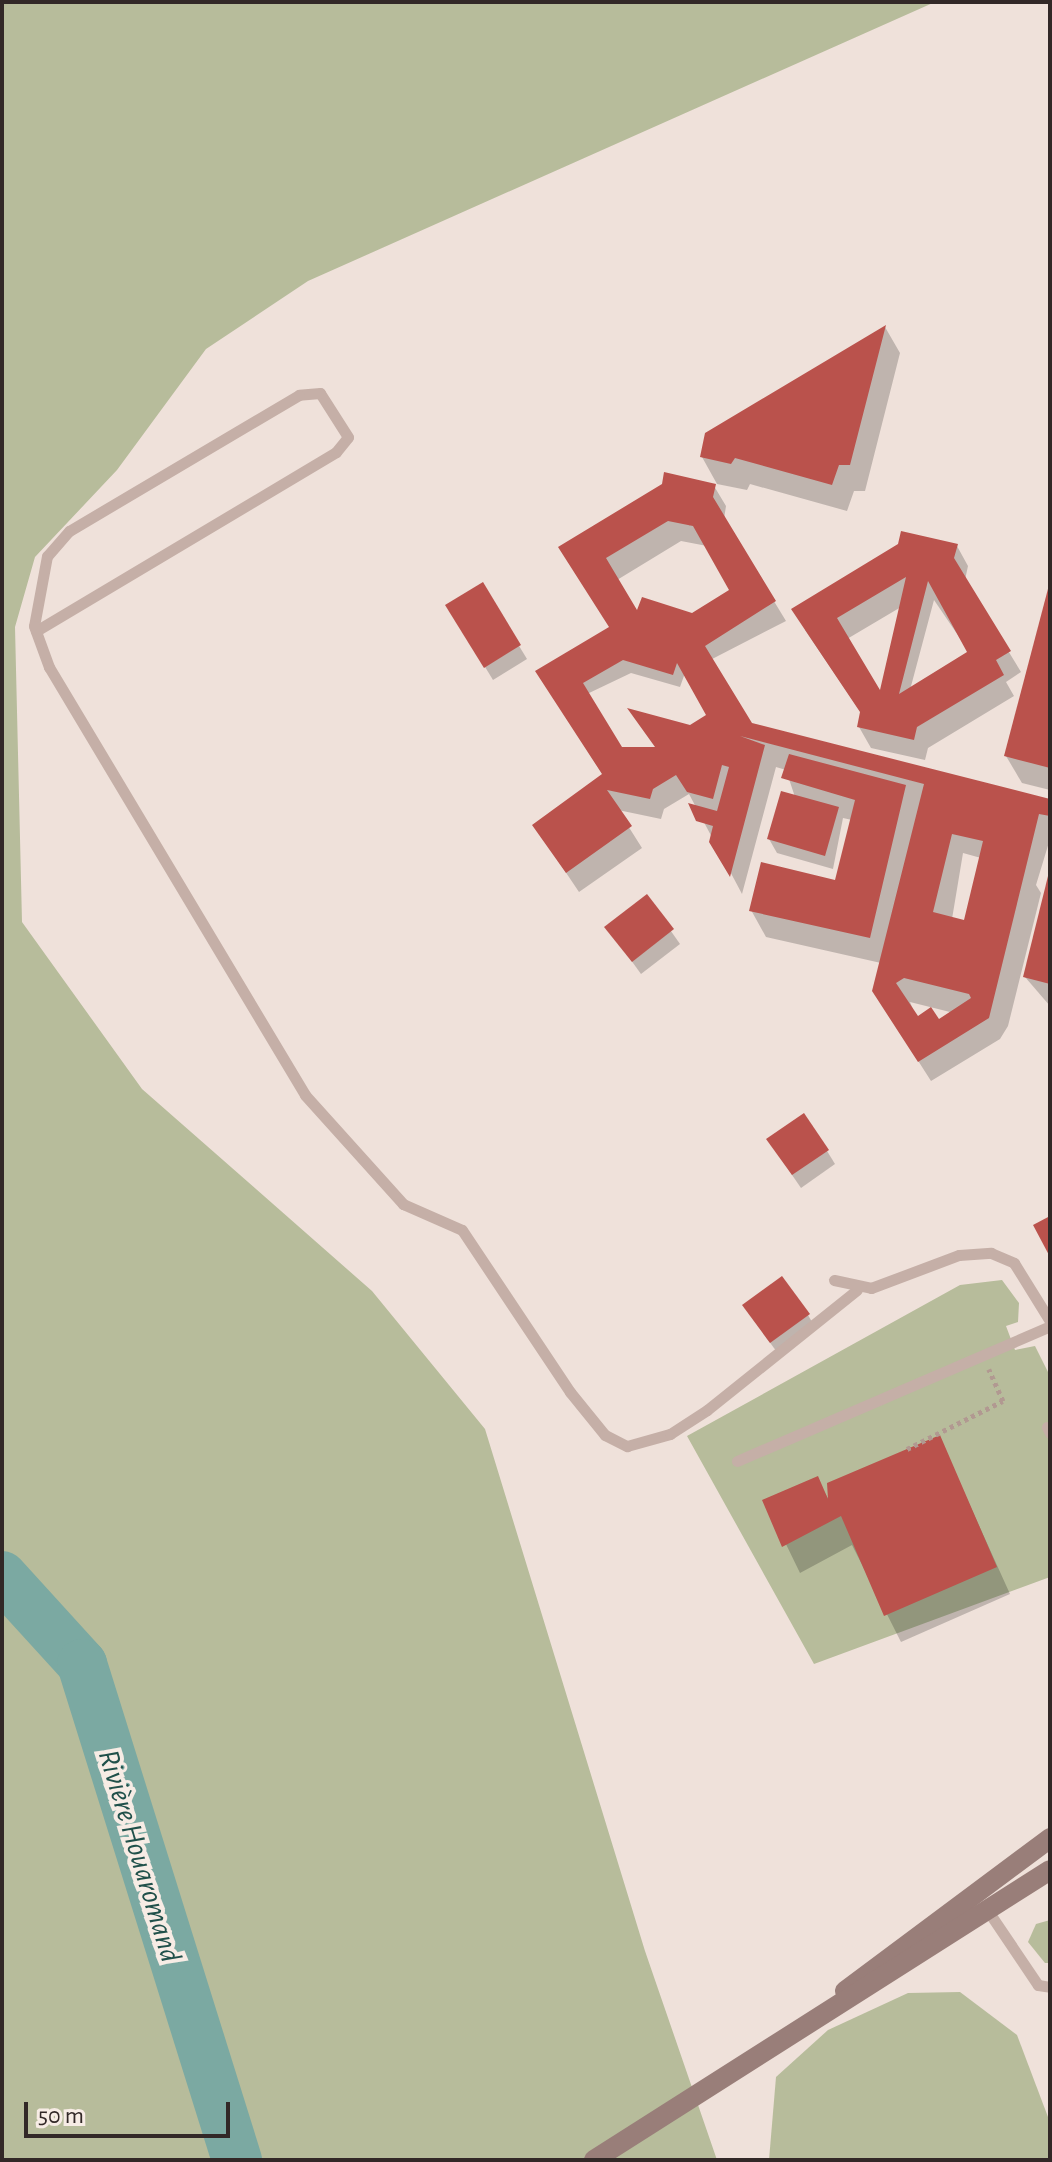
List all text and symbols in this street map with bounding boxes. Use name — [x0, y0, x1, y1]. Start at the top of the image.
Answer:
water label: Rivière Houaromand — [90, 1745, 188, 1967]
scale bar — [28, 2086, 234, 2136]
text: 50 m — [38, 2104, 84, 2128]

